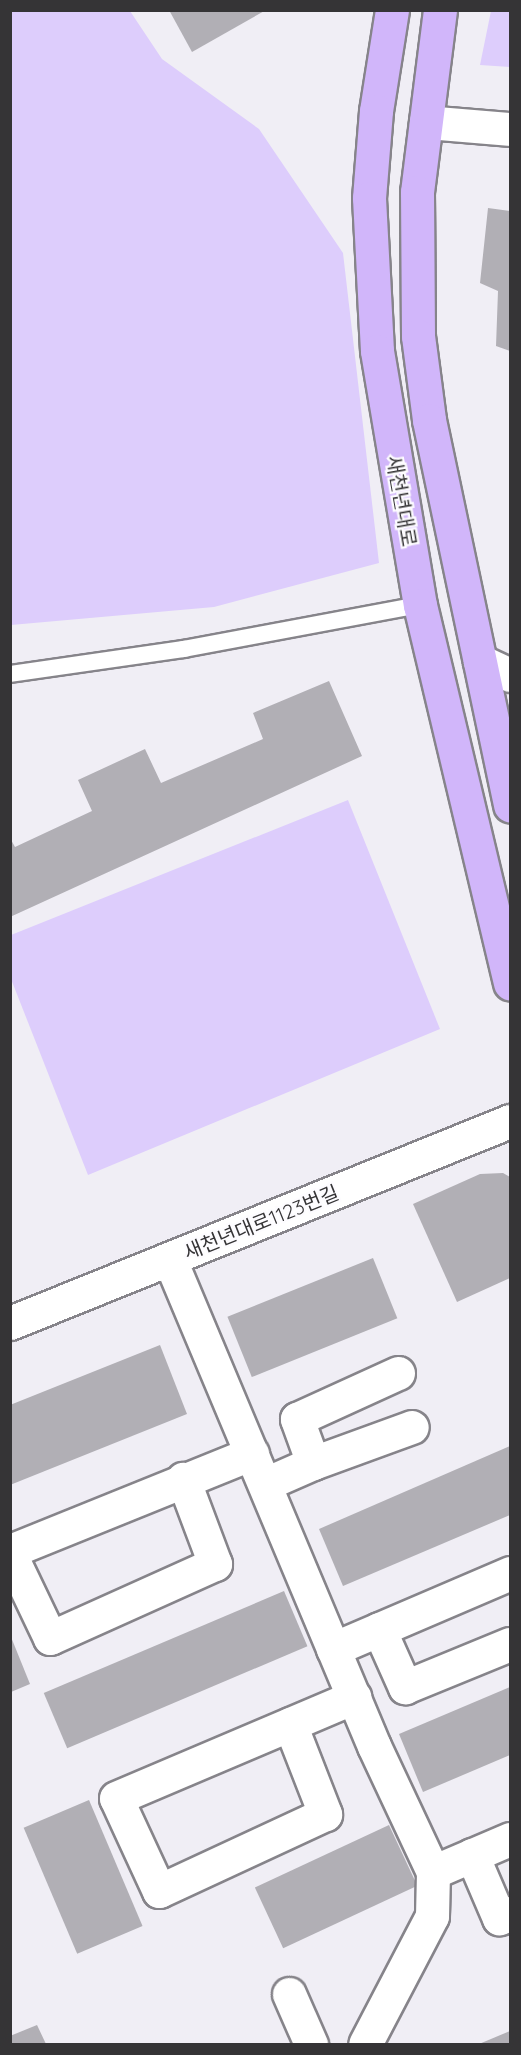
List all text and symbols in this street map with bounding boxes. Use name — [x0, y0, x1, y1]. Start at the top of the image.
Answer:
street label: 새천년대로 — [382, 454, 422, 548]
street label: 새천년대로1123번길 — [180, 1180, 342, 1264]

